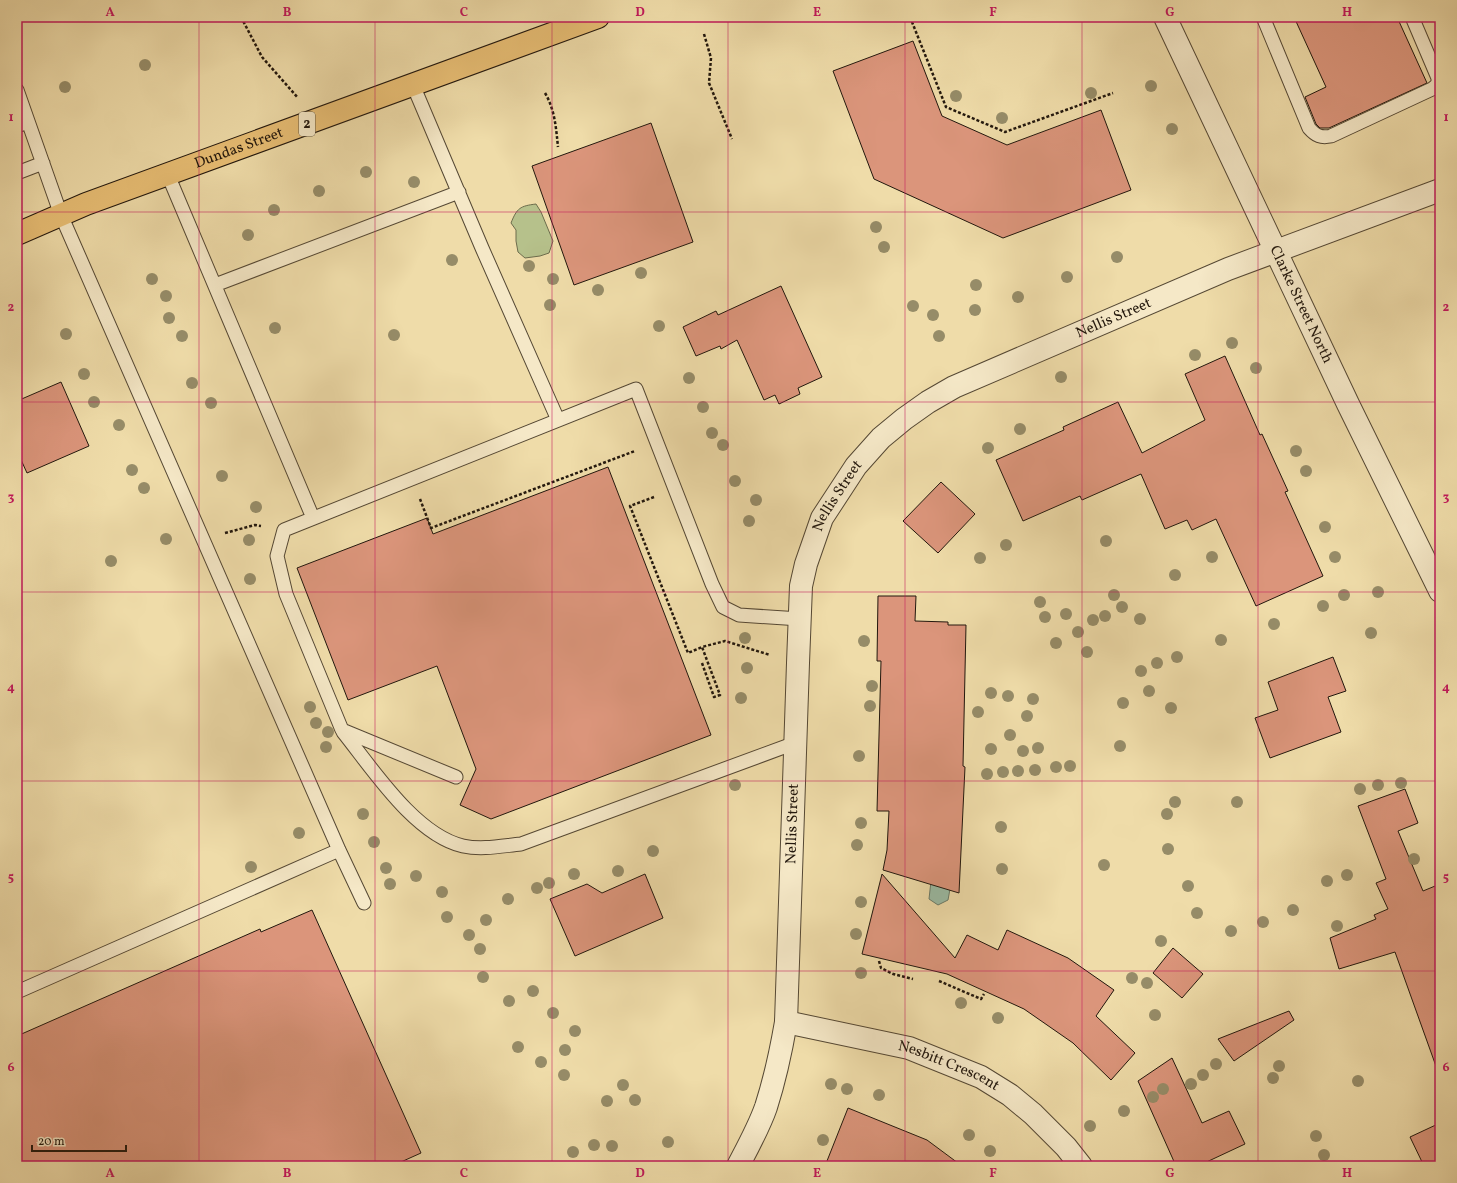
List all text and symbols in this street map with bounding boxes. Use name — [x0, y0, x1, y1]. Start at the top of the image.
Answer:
text: A — [105, 4, 115, 22]
text: B — [283, 4, 292, 22]
text: C — [460, 4, 468, 22]
text: D — [635, 4, 645, 22]
text: E — [813, 4, 821, 22]
text: F — [989, 4, 997, 22]
text: G — [1165, 4, 1175, 22]
text: H — [1342, 4, 1352, 22]
text: 1 — [8, 109, 14, 127]
text: 1 — [1443, 109, 1449, 127]
road number: 2 — [299, 112, 315, 136]
street label: Dundas Street — [192, 122, 286, 174]
street label: Clarke Street North — [1264, 242, 1338, 367]
street label: Nellis Street — [1072, 293, 1155, 344]
text: 2 — [8, 299, 15, 317]
text: 2 — [1443, 299, 1450, 317]
street label: Nellis Street — [808, 455, 867, 534]
text: 3 — [8, 489, 15, 507]
text: 3 — [1443, 489, 1450, 507]
text: 4 — [7, 679, 15, 697]
text: 4 — [1442, 679, 1450, 697]
street label: Nellis Street — [781, 783, 804, 864]
text: 5 — [8, 869, 14, 887]
text: 5 — [1443, 869, 1449, 887]
street label: Nesbitt Crescent — [896, 1035, 1003, 1096]
text: 6 — [7, 1059, 15, 1077]
text: 6 — [1442, 1059, 1450, 1077]
scale bar — [32, 1127, 126, 1153]
text: 20 m — [38, 1134, 65, 1150]
text: A — [105, 1165, 115, 1183]
text: B — [283, 1165, 292, 1183]
text: C — [460, 1165, 468, 1183]
text: D — [635, 1165, 645, 1183]
text: E — [813, 1165, 821, 1183]
text: F — [989, 1165, 997, 1183]
text: G — [1165, 1165, 1175, 1183]
text: H — [1342, 1165, 1352, 1183]

